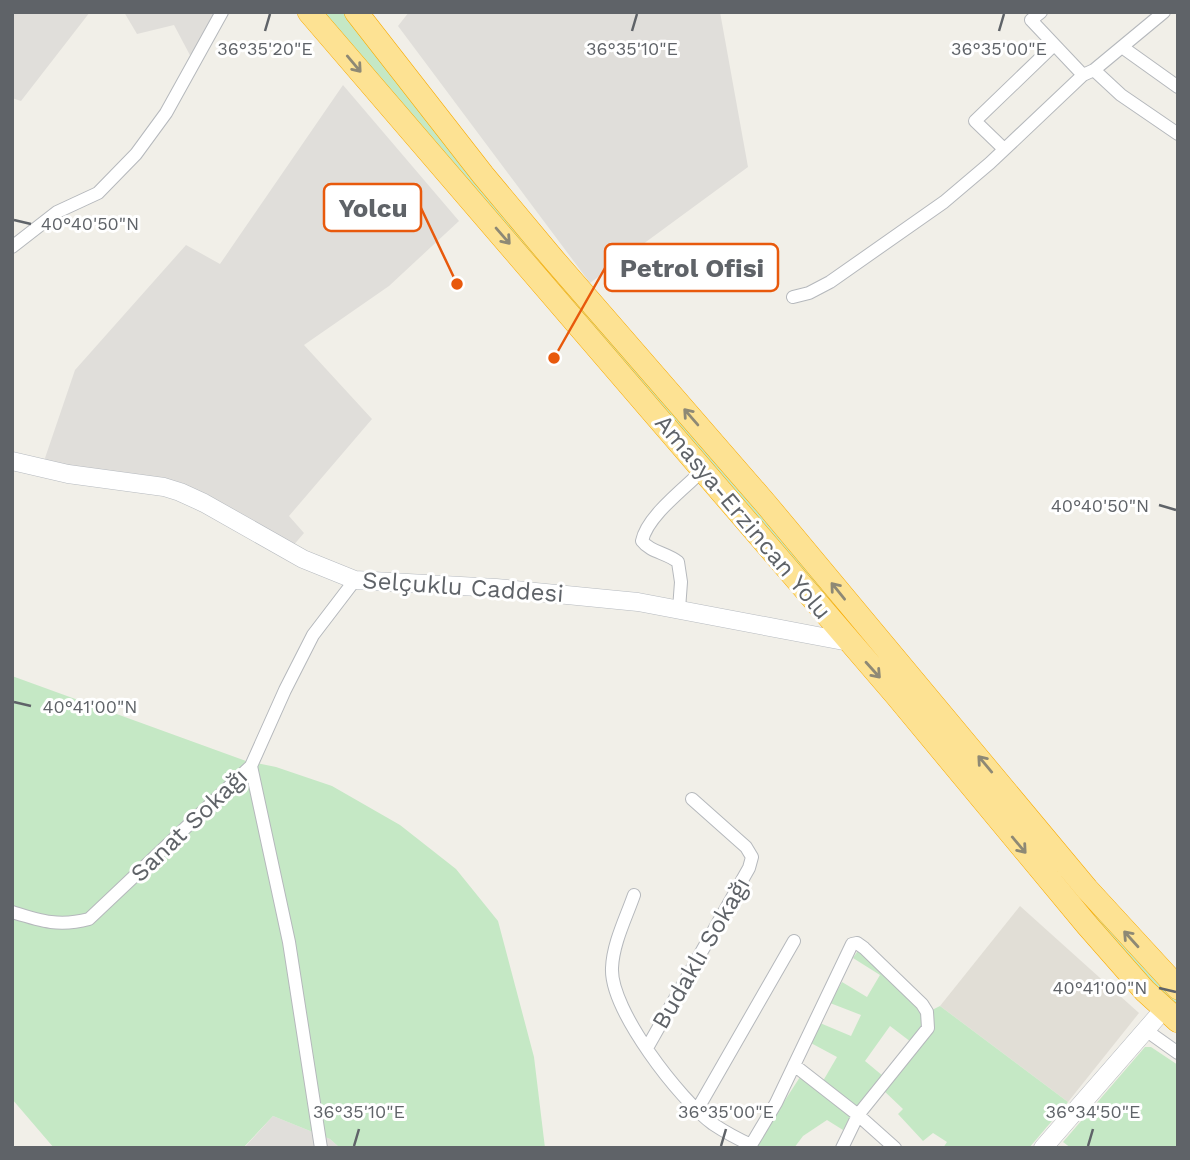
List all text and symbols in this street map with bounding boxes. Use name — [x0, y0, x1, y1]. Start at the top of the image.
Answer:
text: 36°35'20"E — [217, 38, 313, 59]
text: 36°35'10"E — [586, 38, 678, 59]
text: 36°35'00"E — [951, 38, 1047, 59]
one-way arrow — [346, 55, 362, 73]
callout: Yolcu — [324, 184, 421, 231]
text: Yolcu — [338, 193, 408, 223]
text: 40°40'50"N — [41, 213, 139, 234]
one-way arrow — [495, 227, 511, 245]
callout: Petrol Ofisi — [605, 244, 778, 291]
text: Petrol Ofisi — [620, 253, 764, 283]
one-way arrow — [683, 408, 699, 426]
street label: Amasya-Erzincan Yolu — [649, 409, 837, 625]
text: 40°40'50"N — [1051, 495, 1149, 516]
street label: Selçuklu Caddesi — [361, 566, 565, 608]
one-way arrow — [830, 582, 845, 600]
one-way arrow — [865, 661, 882, 678]
text: 40°41'00"N — [43, 696, 137, 717]
one-way arrow — [977, 756, 993, 774]
street label: Sanat Sokağı — [125, 763, 253, 887]
one-way arrow — [1011, 835, 1027, 853]
street label: Budaklı Sokağı — [646, 872, 756, 1034]
one-way arrow — [1123, 930, 1139, 948]
text: 40°41'00"N — [1053, 977, 1147, 998]
text: 36°35'10"E — [313, 1101, 405, 1122]
text: 36°35'00"E — [678, 1101, 774, 1122]
text: 36°34'50"E — [1046, 1101, 1140, 1122]

